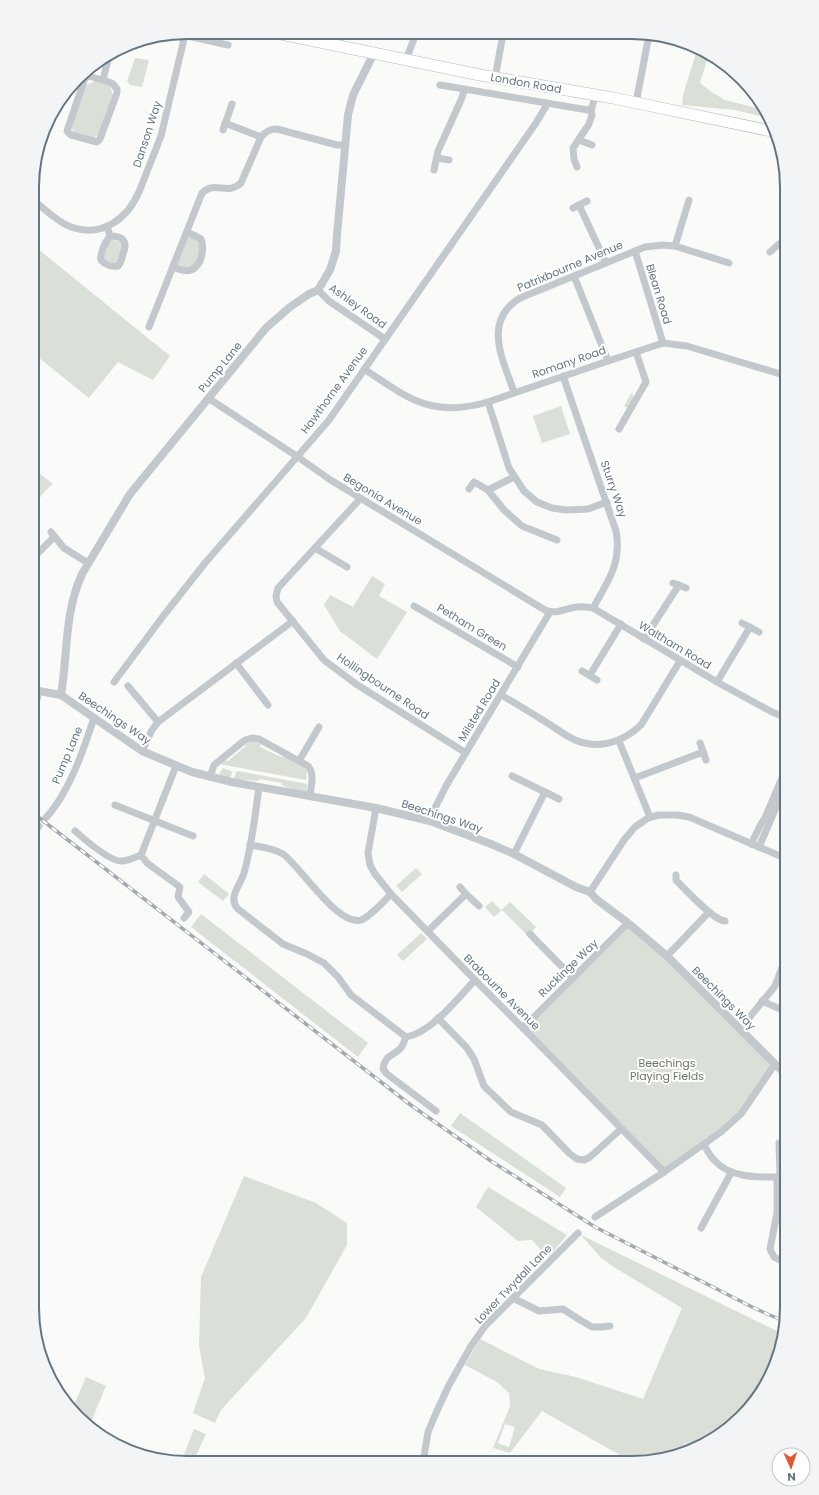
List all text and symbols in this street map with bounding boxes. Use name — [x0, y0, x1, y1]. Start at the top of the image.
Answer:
street label: London Road — [489, 69, 563, 97]
street label: Danson Way — [129, 98, 166, 169]
street label: Patrixbourne Avenue — [515, 236, 626, 296]
street label: Blean Road — [642, 262, 676, 326]
street label: Ashley Road — [326, 280, 390, 332]
street label: Pump Lane — [195, 338, 246, 396]
street label: Romany Road — [530, 342, 608, 382]
street label: Hawthorne Avenue — [297, 343, 371, 437]
street label: Sturry Way — [597, 458, 631, 520]
street label: Begonia Avenue — [341, 469, 426, 529]
street label: Petham Green — [434, 600, 510, 654]
street label: Waltham Road — [636, 617, 714, 673]
street label: Hollingbourne Road — [334, 649, 432, 723]
street label: Milsted Road — [454, 676, 504, 744]
street label: Beechings Way — [76, 688, 155, 749]
street label: Pump Lane — [48, 724, 86, 786]
street label: Beechings Way — [399, 795, 485, 837]
street label: Ruckinge Way — [535, 935, 602, 1001]
street label: Brabourne Avenue — [460, 950, 544, 1034]
street label: Beechings Way — [689, 963, 760, 1034]
park label: Beechings Playing Fields — [630, 1055, 704, 1084]
street label: Lower Twydall Lane — [471, 1241, 555, 1327]
north arrow — [771, 1447, 811, 1487]
text: N — [787, 1469, 796, 1485]

